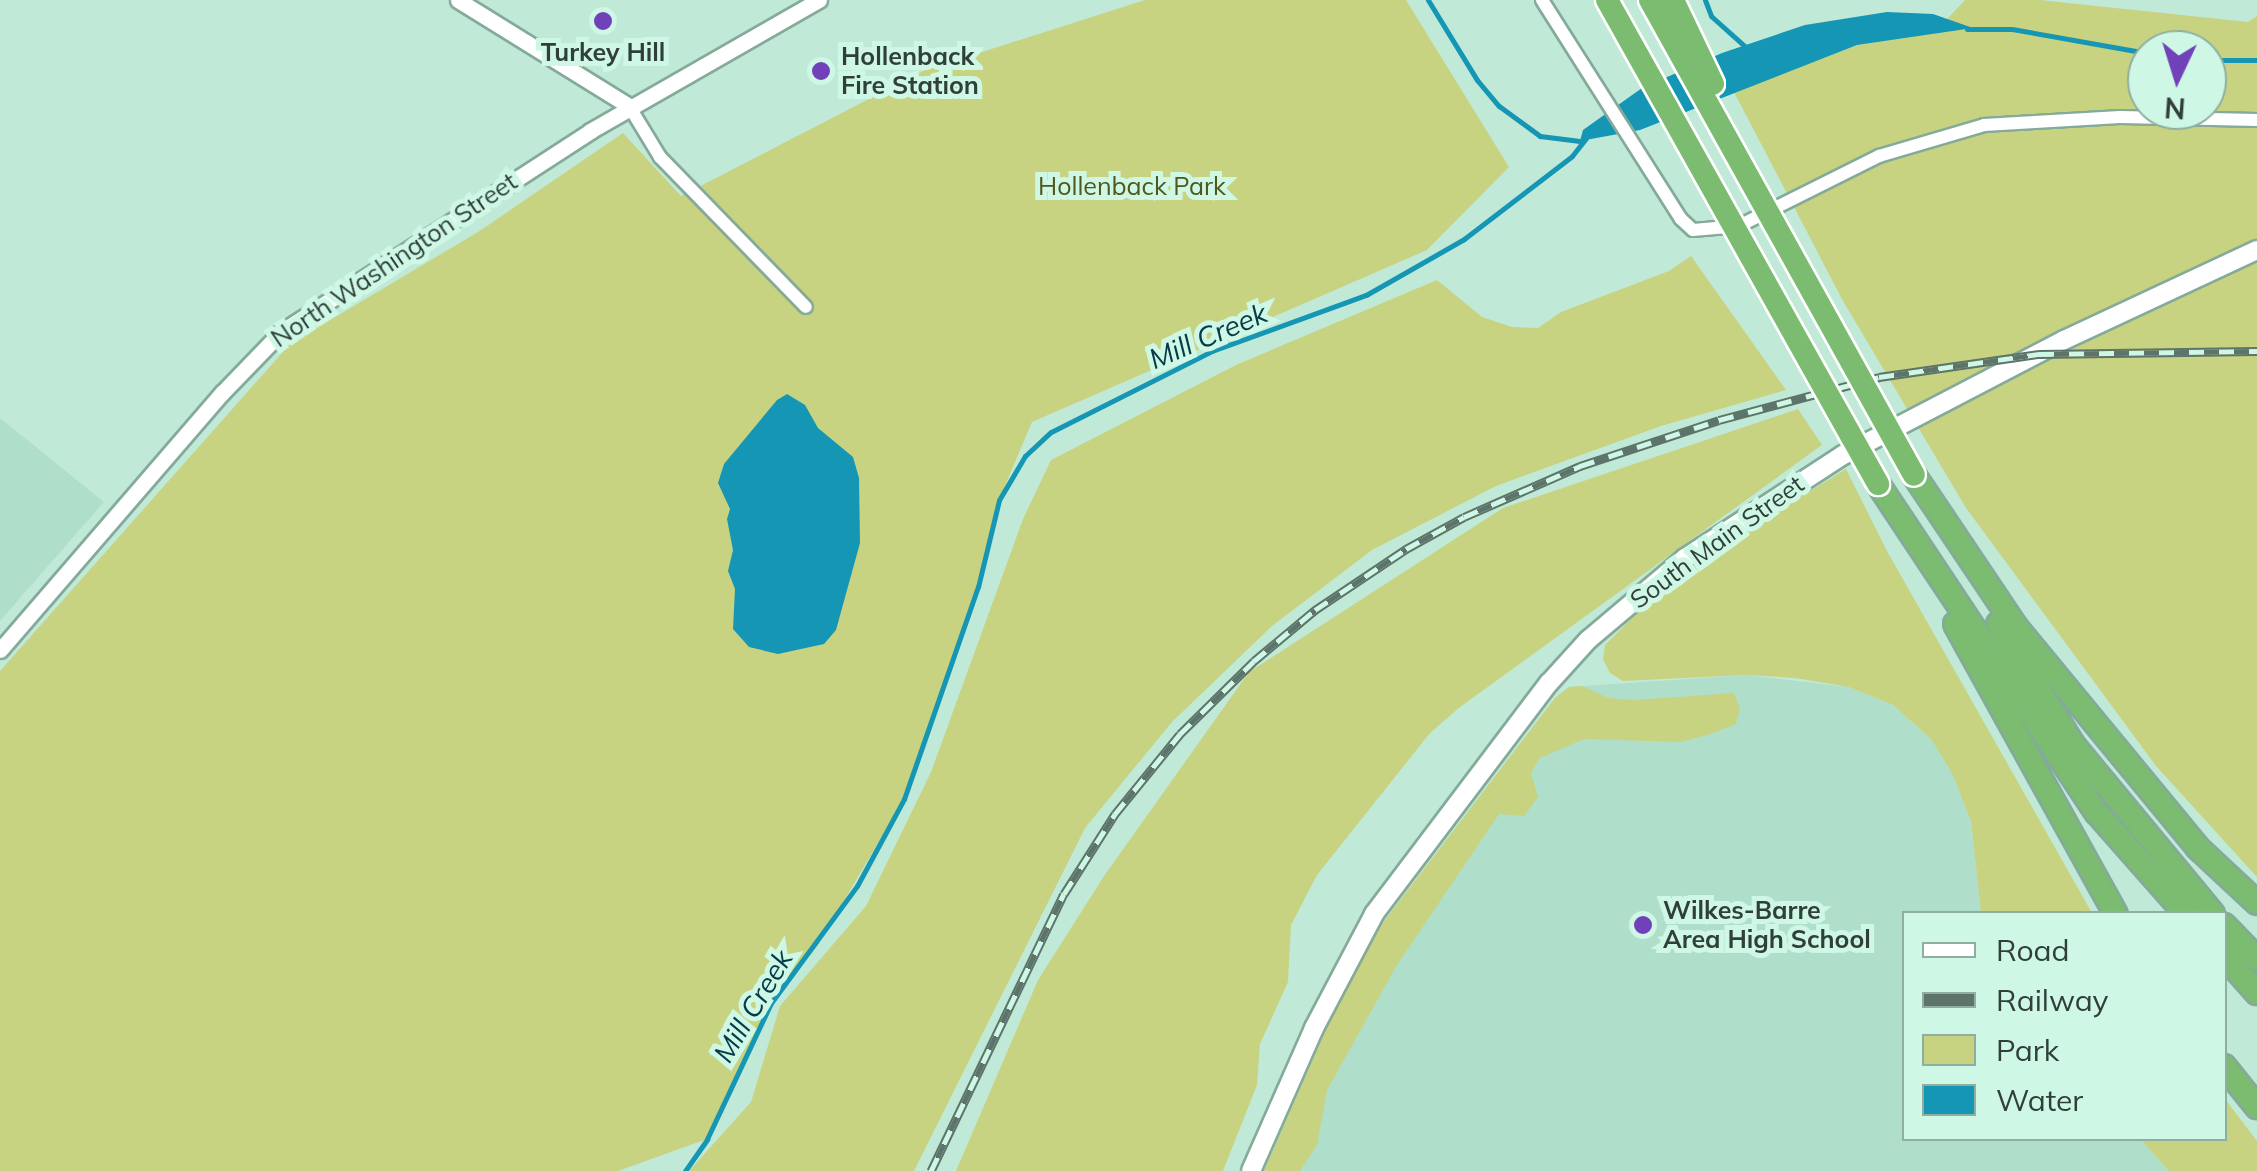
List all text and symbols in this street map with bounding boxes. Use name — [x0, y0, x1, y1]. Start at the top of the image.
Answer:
marker: Turkey Hill — [592, 10, 614, 32]
north arrow — [2127, 30, 2227, 130]
place label: Turkey Hill — [541, 37, 665, 67]
place label: Hollenback Fire Station — [841, 42, 979, 101]
marker: Hollenback Fire Station — [810, 60, 832, 82]
text: N — [2163, 90, 2187, 127]
street label: North Washington Street — [265, 167, 523, 353]
park label: Hollenback Park — [1038, 171, 1226, 201]
water label: Mill Creek — [1144, 296, 1272, 376]
street label: South Main Street — [1624, 469, 1810, 615]
place label: Wilkes-Barre Area High School — [1663, 896, 1871, 955]
legend — [1902, 911, 2227, 1141]
marker: Wilkes-Barre Area High School — [1632, 914, 1654, 936]
text: Road — [1996, 931, 2070, 969]
water label: Mill Creek — [706, 944, 800, 1068]
text: Railway — [1996, 981, 2109, 1019]
text: Park — [1996, 1031, 2059, 1069]
text: Water — [1996, 1081, 2083, 1119]

